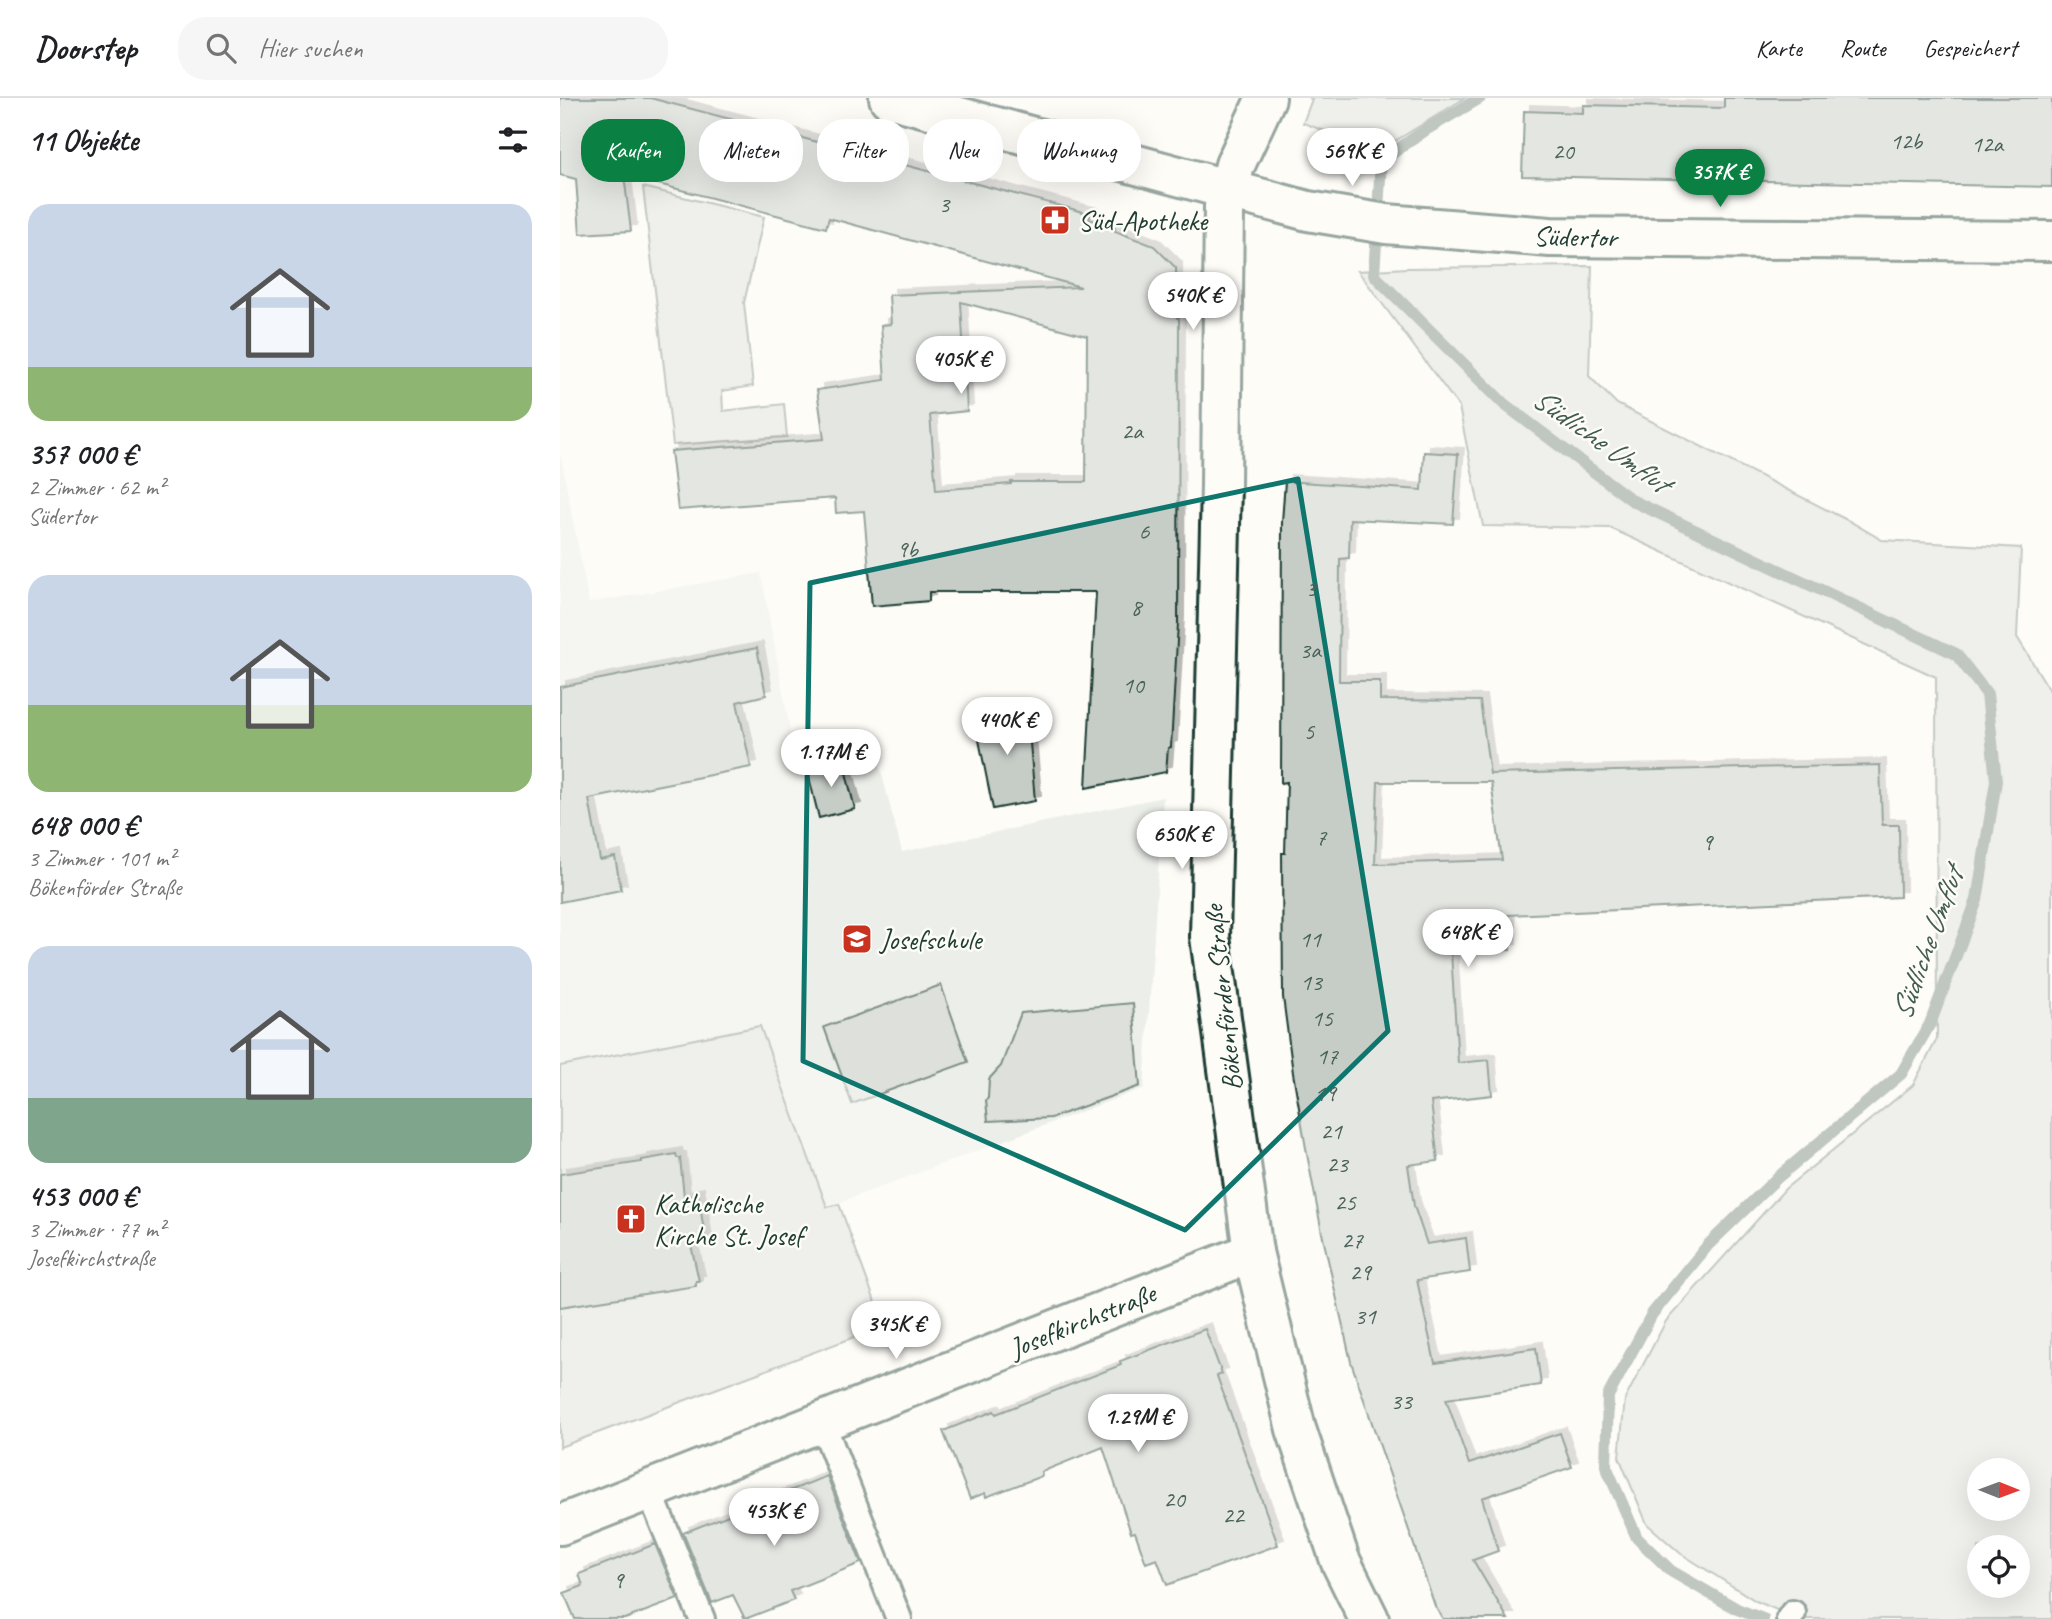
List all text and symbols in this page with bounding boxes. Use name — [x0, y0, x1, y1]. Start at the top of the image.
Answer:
search box — [178, 17, 668, 80]
text: Doorstep — [35, 27, 136, 69]
icon: search — [202, 29, 240, 67]
text: Hier suchen — [258, 32, 363, 65]
text: Karte — [1756, 33, 1802, 63]
text: Route — [1840, 33, 1885, 63]
text: Gespeichert — [1923, 33, 2017, 63]
chip: Kaufen — [581, 119, 685, 182]
chip: Mieten — [699, 119, 803, 182]
chip: Filter — [817, 119, 909, 182]
chip: Neu — [923, 119, 1003, 182]
chip: Wohnung — [1017, 119, 1141, 182]
text: 11 Objekte — [28, 121, 138, 159]
icon: filters — [494, 121, 532, 159]
house number: 12b — [1890, 126, 1924, 156]
pin: 569K € — [1295, 129, 1409, 188]
house number: 12a — [1971, 129, 2005, 159]
text: 569K € — [1323, 136, 1381, 165]
house number: 20 — [1552, 136, 1576, 166]
pin: 357K € — [1663, 150, 1777, 209]
text: 357K € — [1691, 157, 1749, 186]
house number: 3 — [939, 189, 952, 219]
pharmacy icon: Süd-Apotheke — [1038, 203, 1072, 237]
place label: Süd-Apotheke — [1078, 203, 1209, 238]
street label: Südertor — [1533, 218, 1620, 255]
icon: home — [217, 250, 343, 376]
pin: 540K € — [1136, 272, 1250, 332]
text: 540K € — [1164, 280, 1222, 309]
pin: 405K € — [904, 336, 1018, 396]
text: 405K € — [932, 344, 990, 373]
water label: Südliche Umflut — [1525, 379, 1682, 505]
house number: 2a — [1121, 416, 1144, 446]
text: 357 000 € — [28, 435, 136, 473]
text: 2 Zimmer · 62 m² — [28, 473, 165, 502]
text: Südertor — [28, 502, 97, 531]
house number: 6 — [1139, 516, 1151, 546]
house number: 9b — [896, 534, 919, 564]
house number: 3 — [1306, 573, 1319, 603]
house number: 8 — [1131, 592, 1144, 622]
icon: home — [217, 621, 343, 747]
house number: 3a — [1299, 635, 1322, 665]
house number: 10 — [1122, 670, 1146, 700]
pin: 440K € — [950, 698, 1064, 757]
text: 440K € — [978, 705, 1036, 734]
house number: 5 — [1304, 716, 1316, 746]
pin: 1.17M € — [766, 730, 896, 789]
text: 1.17M € — [797, 737, 865, 766]
text: 648 000 € — [28, 806, 138, 844]
pin: 650K € — [1125, 812, 1239, 871]
text: 650K € — [1153, 819, 1211, 848]
house number: 7 — [1316, 822, 1328, 852]
house number: 9 — [1702, 827, 1715, 857]
text: 3 Zimmer · 101 m² — [28, 844, 175, 873]
water label: Südliche Umflut — [1882, 857, 1974, 1025]
text: Bökenförder Straße — [28, 873, 181, 902]
street label: Bökenförder Straße — [1195, 901, 1250, 1093]
pin: 648K € — [1411, 910, 1525, 969]
text: 648K € — [1438, 917, 1498, 946]
school or university icon: Josefschule — [840, 922, 874, 956]
place label: Josefschule — [878, 922, 983, 957]
house number: 11 — [1299, 924, 1322, 954]
house number: 13 — [1300, 967, 1324, 997]
icon: home — [217, 992, 343, 1118]
house number: 15 — [1311, 1003, 1334, 1033]
house number: 17 — [1316, 1041, 1339, 1071]
house number: 19 — [1314, 1078, 1338, 1108]
house number: 21 — [1320, 1116, 1343, 1146]
house number: 23 — [1326, 1149, 1350, 1179]
text: 453 000 € — [28, 1177, 137, 1215]
place label: Katholische Kirche St. Josef — [654, 1186, 809, 1253]
house number: 25 — [1334, 1187, 1357, 1217]
church icon: Katholische Kirche St. Josef — [614, 1202, 648, 1236]
text: 3 Zimmer · 77 m² — [28, 1215, 165, 1244]
house number: 27 — [1341, 1225, 1364, 1255]
text: Josefkirchstraße — [28, 1244, 155, 1273]
house number: 29 — [1349, 1257, 1373, 1287]
street label: Josefkirchstraße — [1002, 1275, 1162, 1366]
house number: 31 — [1354, 1301, 1377, 1331]
pin: 345K € — [839, 1302, 953, 1361]
text: 345K € — [867, 1309, 925, 1338]
house number: 33 — [1390, 1386, 1414, 1416]
pin: 1.29M € — [1073, 1394, 1203, 1454]
text: 1.29M € — [1104, 1402, 1172, 1431]
north arrow — [1967, 1458, 2030, 1521]
map controls — [1967, 1458, 2030, 1598]
house number: 20 — [1163, 1484, 1187, 1514]
pin: 453K € — [717, 1488, 831, 1548]
text: 453K € — [745, 1496, 803, 1525]
house number: 22 — [1222, 1500, 1246, 1530]
button: locate — [1967, 1535, 2030, 1598]
house number: 9 — [613, 1565, 626, 1595]

